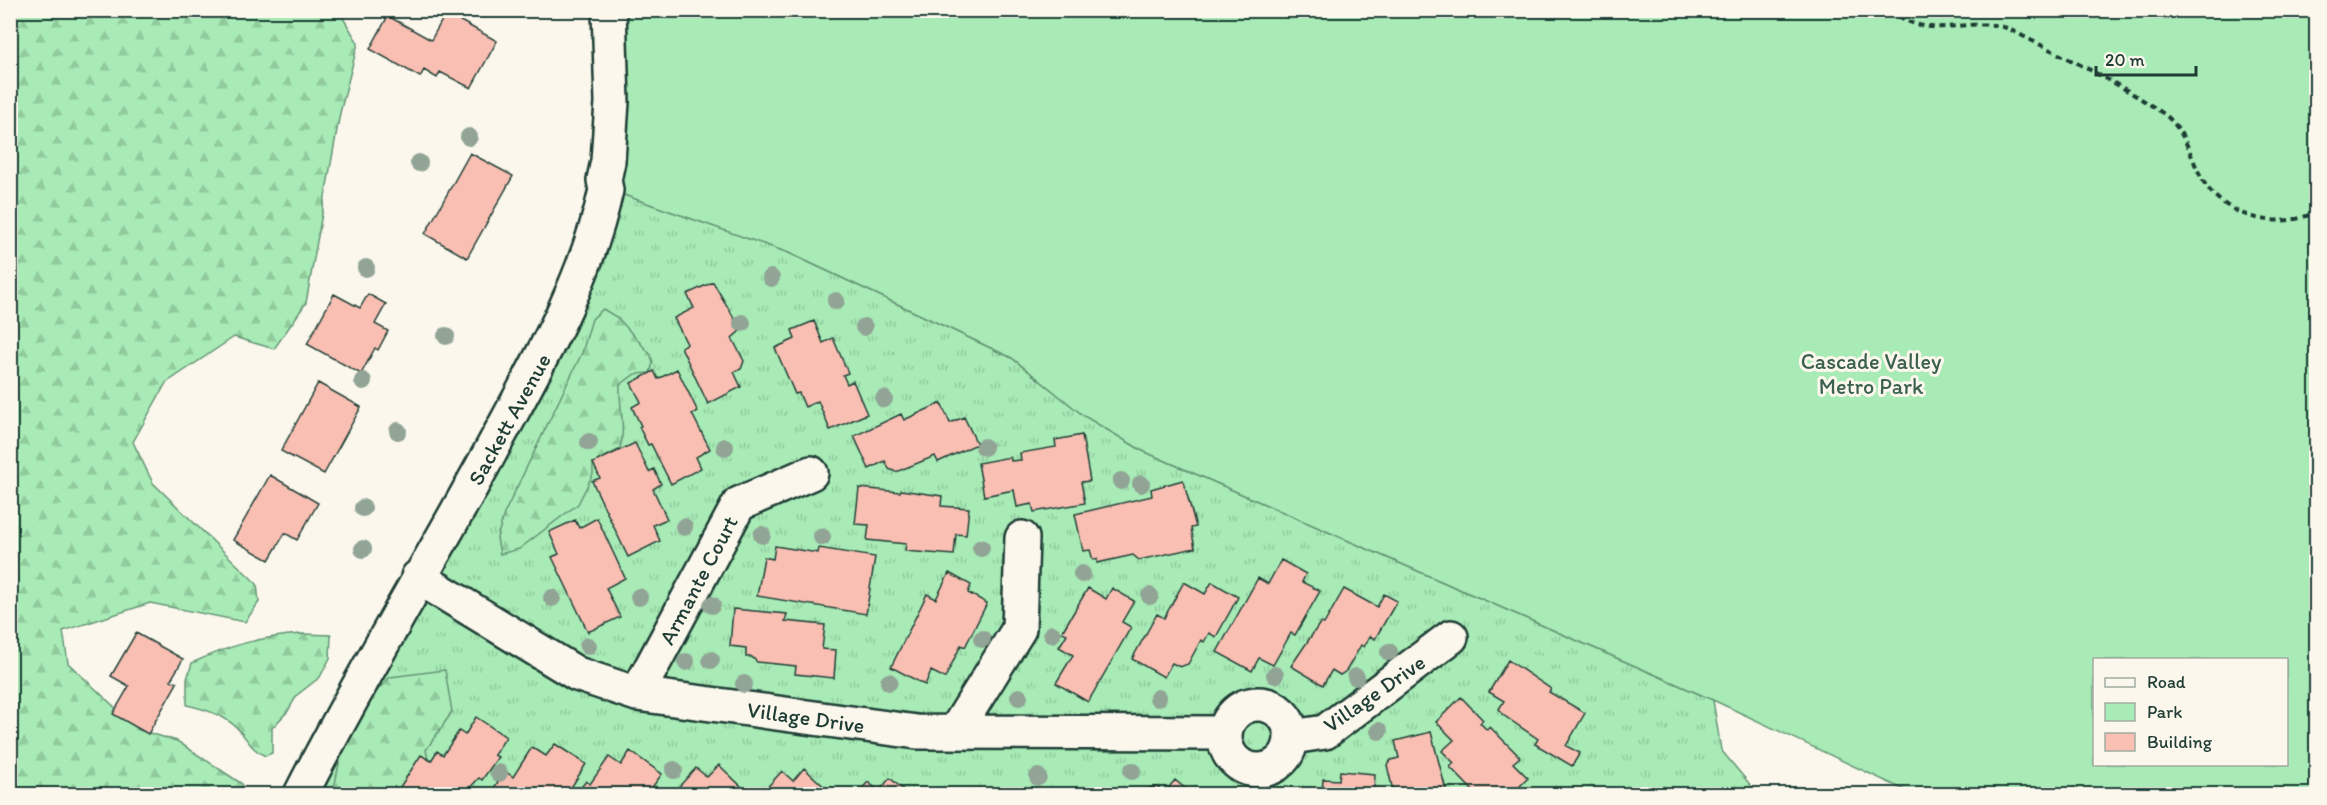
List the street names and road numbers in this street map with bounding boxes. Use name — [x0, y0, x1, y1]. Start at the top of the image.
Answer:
street label: Sackett Avenue — [462, 349, 557, 490]
street label: Armante Court — [653, 511, 744, 649]
street label: Village Drive — [1318, 648, 1430, 738]
street label: Village Drive — [745, 696, 866, 739]

